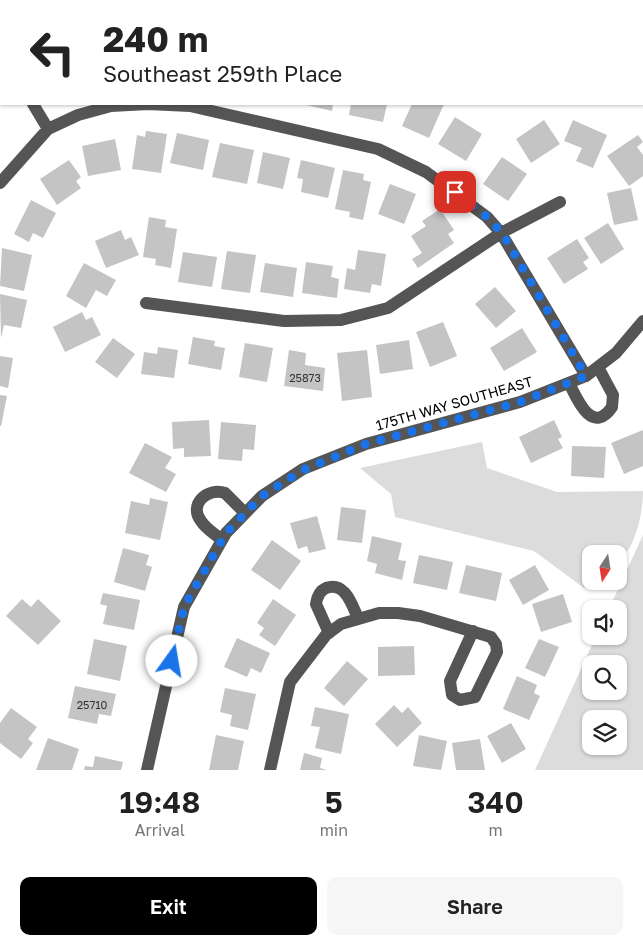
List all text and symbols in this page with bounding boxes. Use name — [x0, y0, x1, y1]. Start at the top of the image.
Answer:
text: 240 m — [103, 18, 208, 60]
icon: left — [20, 20, 85, 85]
text: Southeast 259th Place — [103, 60, 342, 87]
pin — [434, 171, 476, 213]
icon: arrive — [441, 178, 469, 206]
house number: 25873 — [289, 371, 321, 384]
street label: 175TH WAY SOUTHEAST — [374, 372, 535, 434]
north arrow — [582, 545, 628, 590]
map controls — [582, 545, 627, 755]
button: sound — [582, 600, 627, 645]
position arrow — [145, 634, 197, 686]
button: search — [582, 655, 627, 700]
house number: 25710 — [77, 698, 108, 711]
button: layers — [582, 710, 627, 755]
text: 19:48 — [119, 784, 200, 820]
text: 5 — [325, 784, 343, 820]
text: 340 — [467, 784, 524, 820]
text: Arrival — [135, 820, 185, 840]
text: min — [320, 820, 348, 840]
text: m — [488, 820, 503, 840]
button: Exit — [20, 877, 317, 935]
button: Share — [327, 877, 623, 935]

